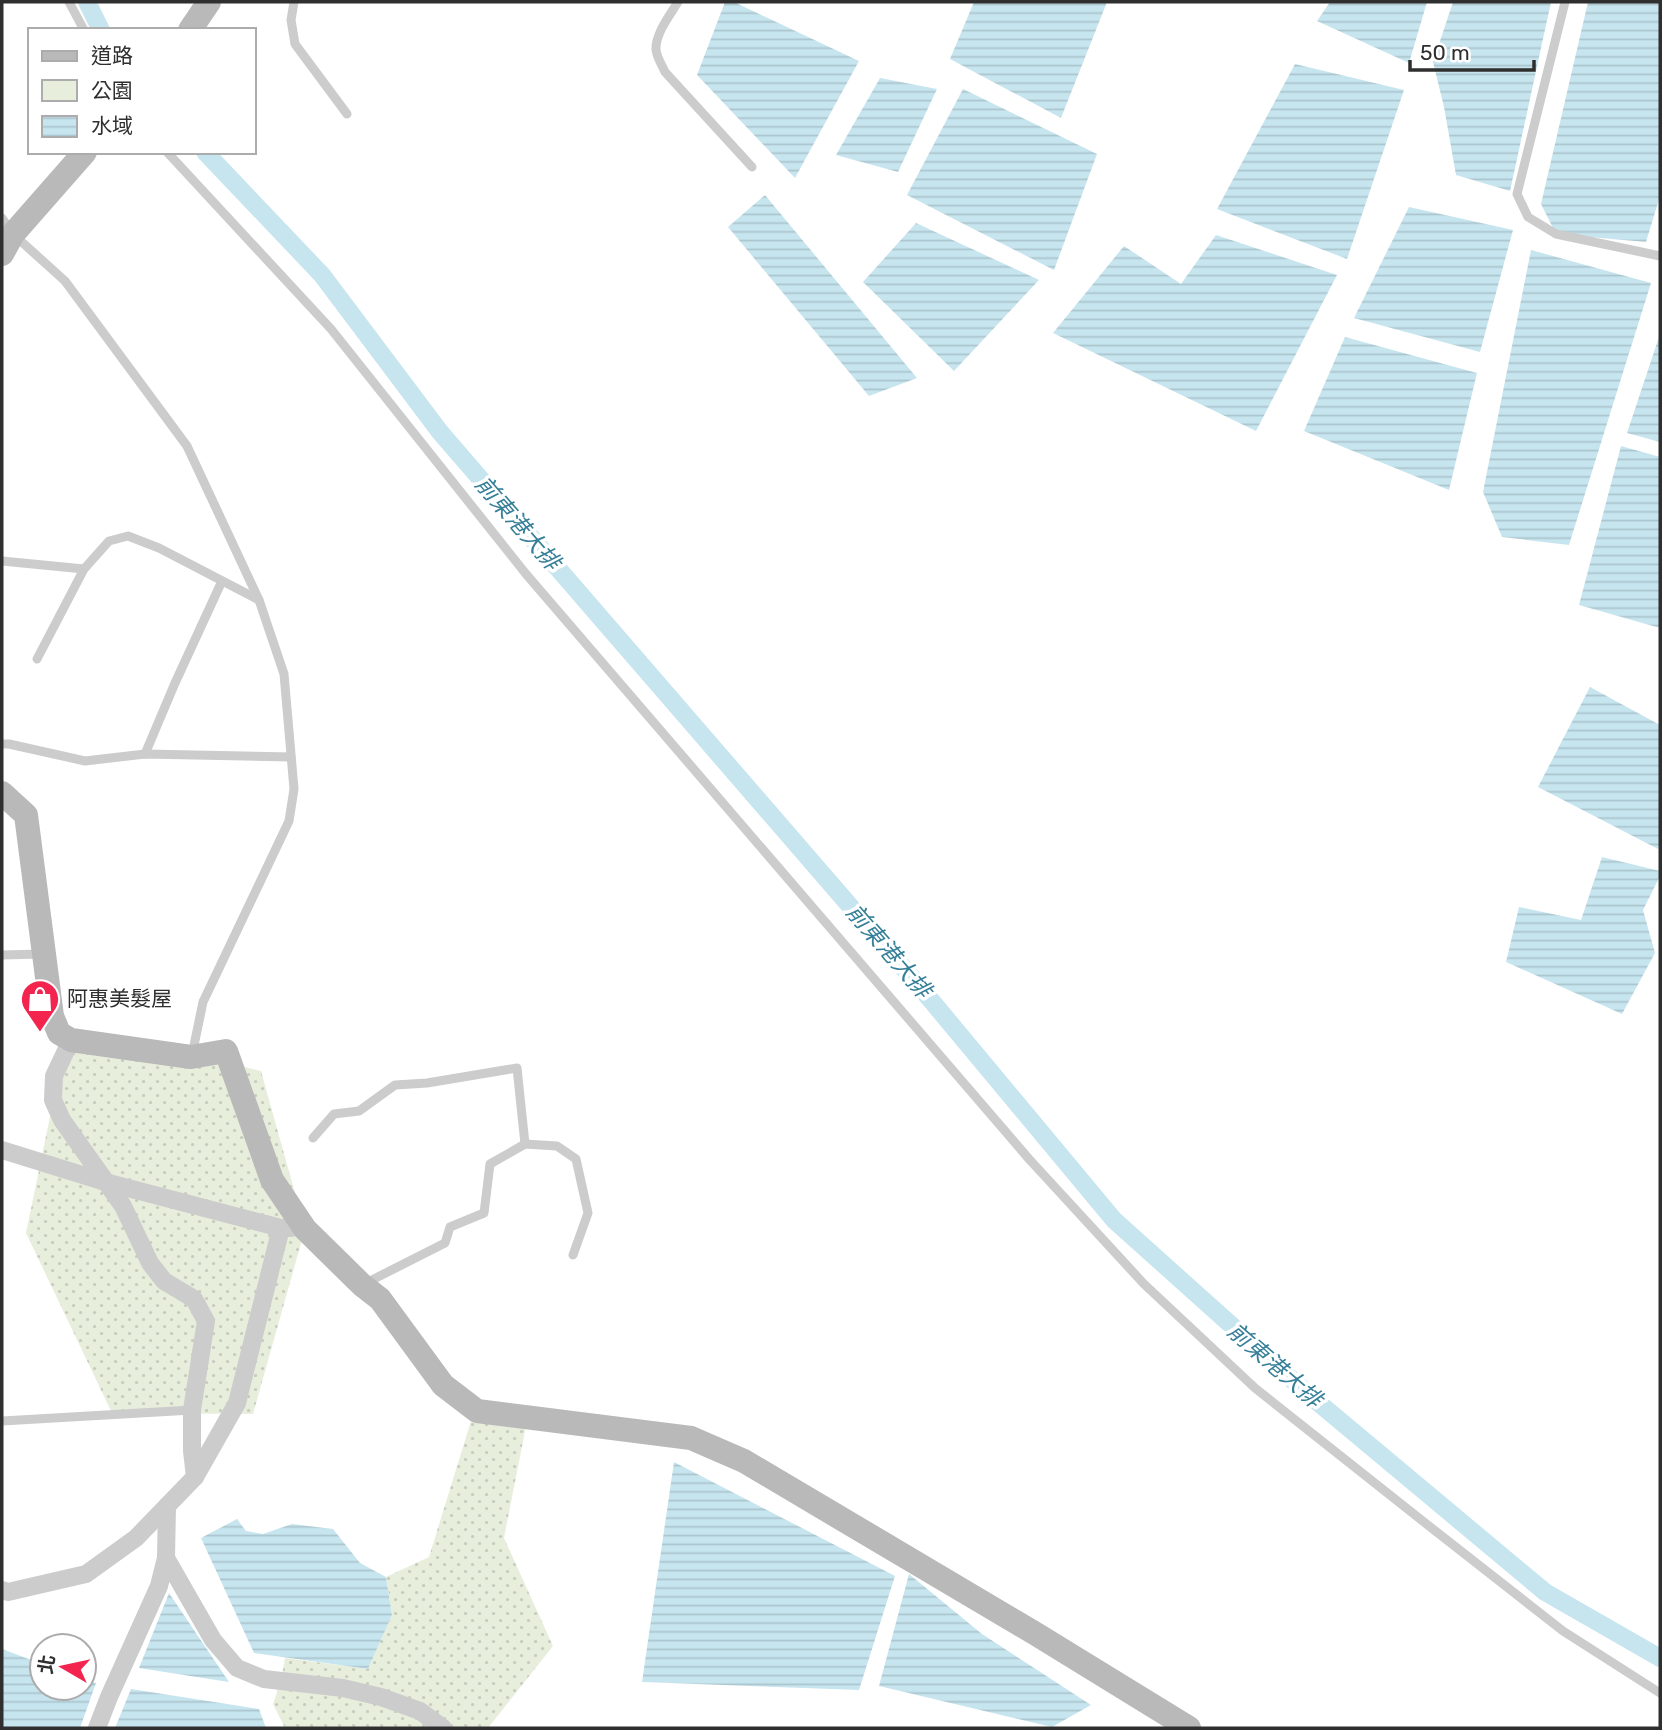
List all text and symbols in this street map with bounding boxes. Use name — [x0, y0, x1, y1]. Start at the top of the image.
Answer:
legend — [28, 28, 256, 154]
scale bar — [1410, 28, 1534, 72]
text: 50 m — [1420, 40, 1470, 65]
text: 道路 — [91, 43, 133, 68]
text: 公園 — [91, 78, 133, 103]
text: 水域 — [91, 113, 133, 138]
water label: 前東港大排 — [470, 470, 568, 578]
water label: 前東港大排 — [841, 898, 939, 1006]
shop icon: 阿惠美髮屋 — [19, 978, 61, 1033]
place label: 阿惠美髮屋 — [67, 986, 172, 1011]
water label: 前東港大排 — [1222, 1317, 1330, 1415]
north arrow — [28, 1632, 98, 1702]
text: 北 — [34, 1653, 60, 1676]

